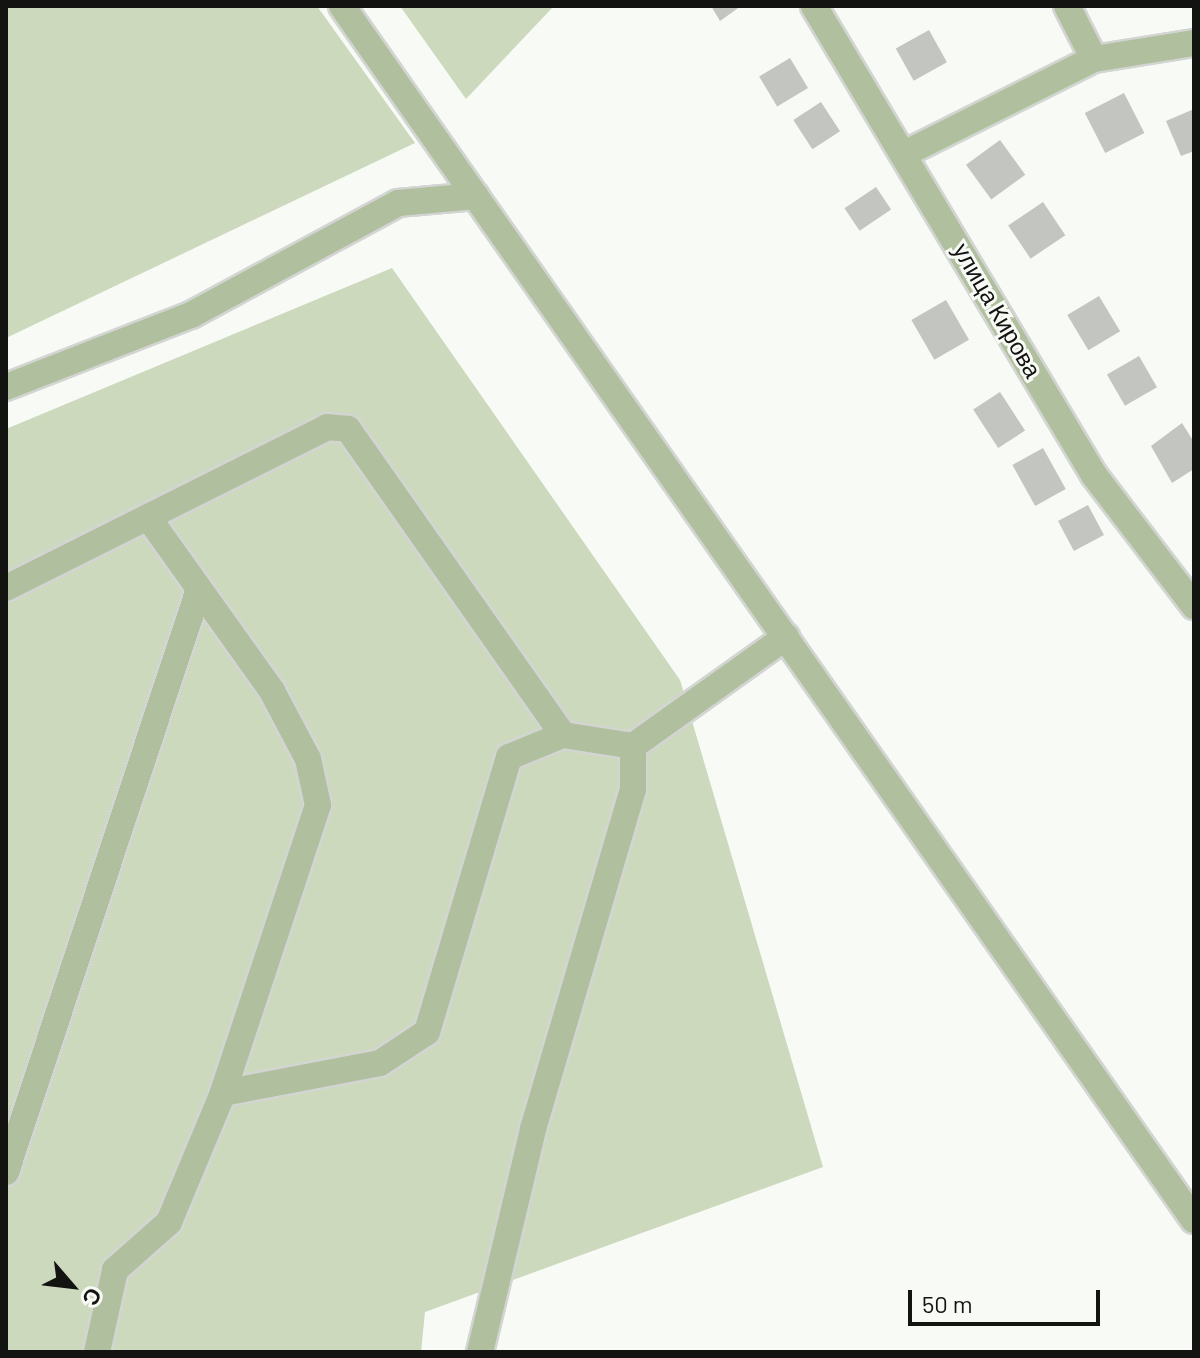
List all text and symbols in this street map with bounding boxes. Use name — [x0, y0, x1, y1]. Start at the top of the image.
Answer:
street label: улица Кирова — [948, 238, 1048, 382]
north arrow — [32, 1246, 112, 1326]
scale bar — [912, 1274, 1104, 1324]
text: С — [78, 1284, 108, 1310]
text: 50 m — [922, 1289, 973, 1318]

